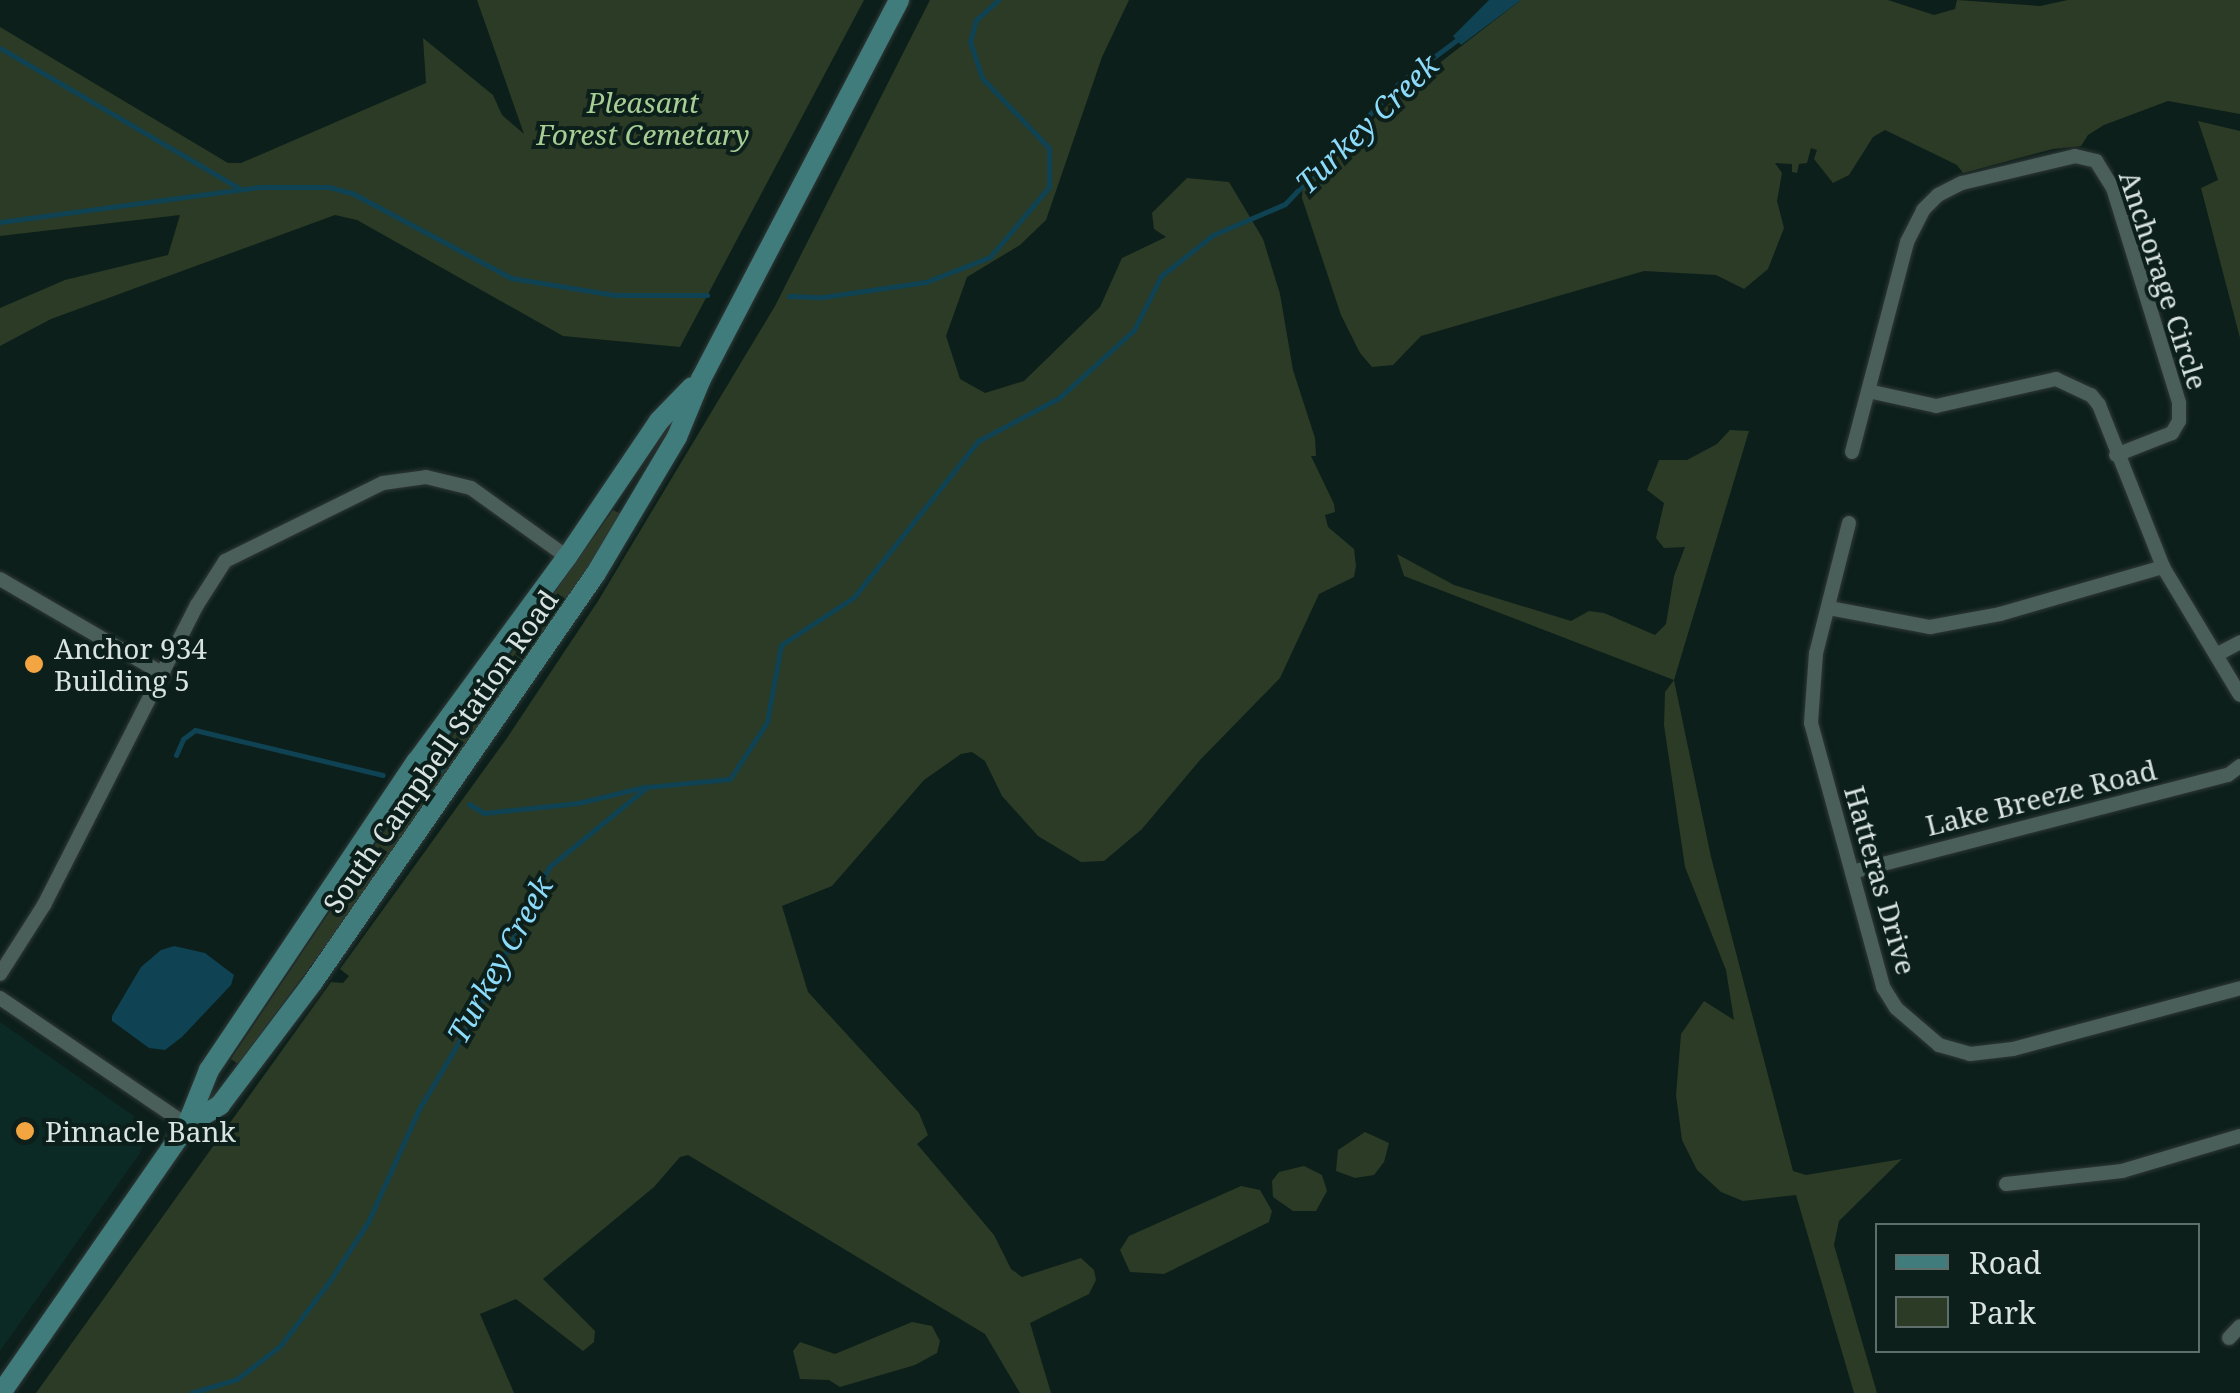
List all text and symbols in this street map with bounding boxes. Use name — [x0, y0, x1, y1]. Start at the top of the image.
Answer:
water label: Turkey Creek — [1288, 47, 1446, 201]
park label: Pleasant Forest Cemetary — [536, 85, 750, 151]
street label: Anchorage Circle — [2113, 166, 2215, 394]
street label: South Campbell Station Road — [315, 583, 565, 919]
place label: Anchor 934 Building 5 — [54, 631, 207, 697]
marker: Anchor 934 Building 5 — [23, 653, 45, 675]
street label: Lake Breeze Road — [1922, 752, 2160, 842]
street label: Hatteras Drive — [1838, 782, 1924, 978]
water label: Turkey Creek — [440, 871, 560, 1049]
place label: Pinnacle Bank — [45, 1114, 236, 1148]
marker: Pinnacle Bank — [14, 1120, 36, 1142]
legend — [1875, 1223, 2200, 1353]
text: Road — [1969, 1242, 2041, 1283]
text: Park — [1969, 1292, 2036, 1333]

